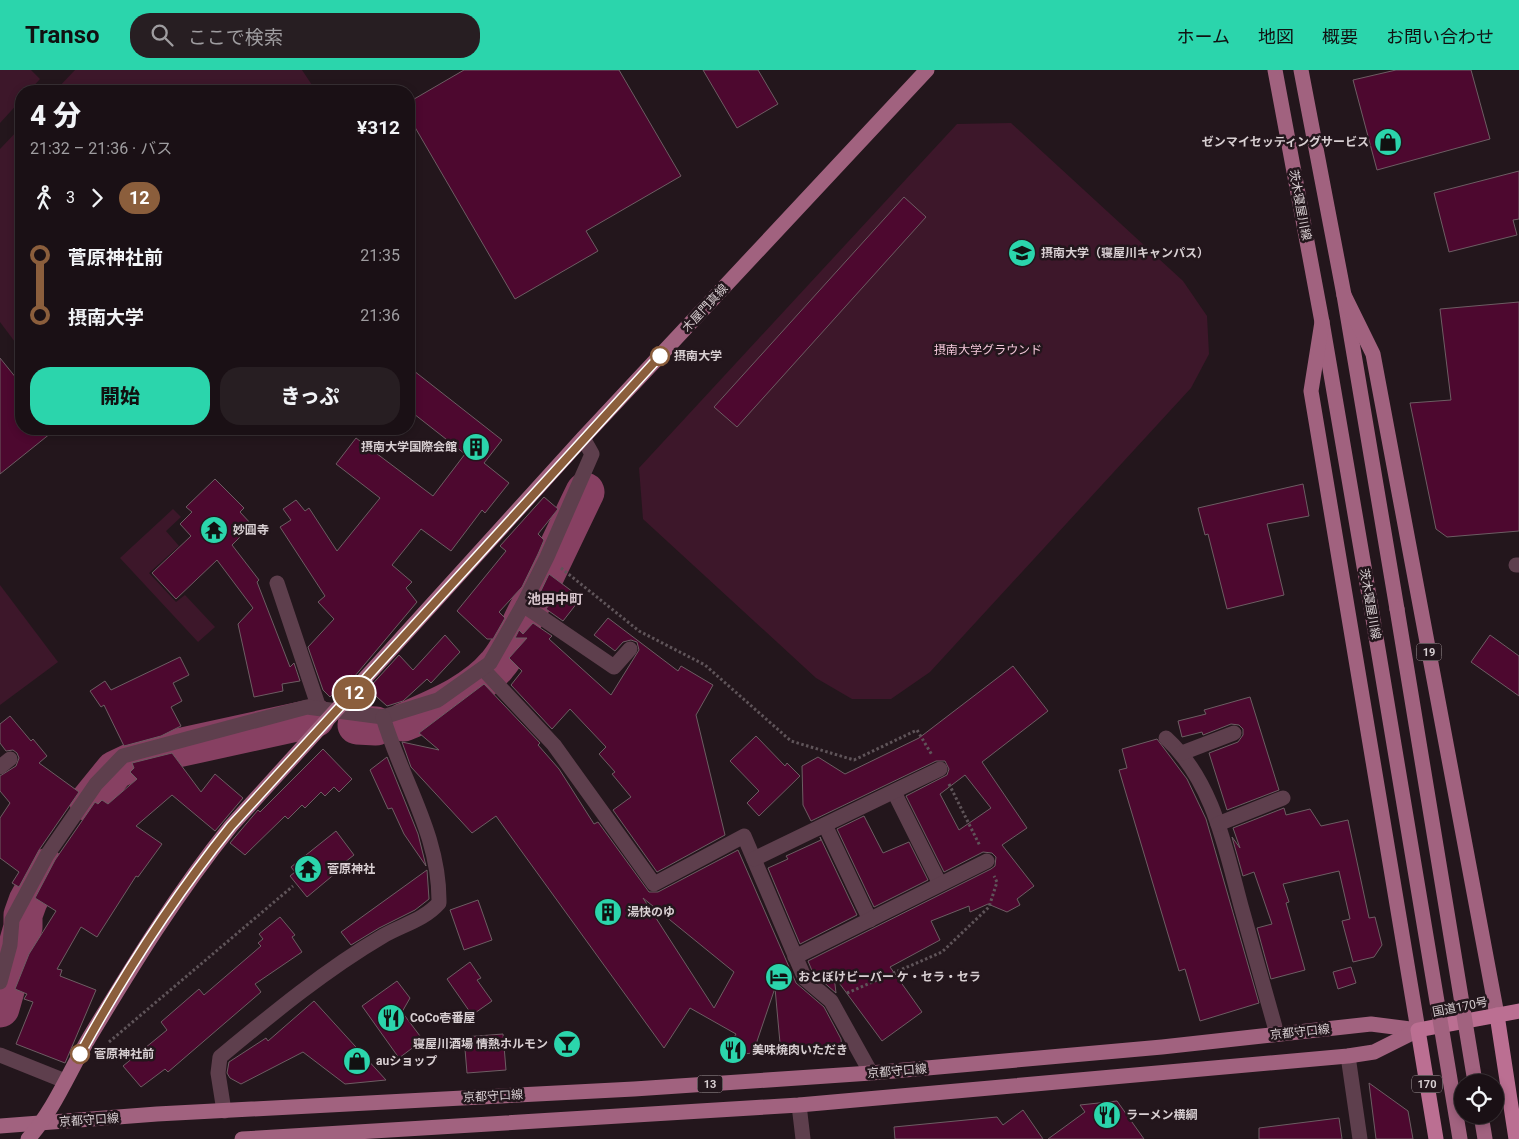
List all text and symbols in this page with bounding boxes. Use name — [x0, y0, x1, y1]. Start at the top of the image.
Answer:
search box — [130, 13, 480, 58]
text: Transo — [25, 21, 100, 49]
icon: search — [148, 21, 176, 49]
text: ここで検索 — [188, 26, 283, 49]
text: ホーム — [1177, 26, 1230, 47]
text: 地図 — [1258, 26, 1294, 47]
text: 概要 — [1322, 26, 1358, 47]
text: お問い合わせ — [1386, 26, 1494, 47]
text: 4 分 — [30, 99, 81, 132]
text: ¥312 — [357, 116, 400, 139]
shop icon: ゼンマイセッティングサービス — [1373, 127, 1403, 157]
place label: ゼンマイセッティングサービス — [1202, 135, 1369, 149]
text: 21:32 – 21:36 · バス — [30, 139, 172, 158]
street label: 茨木寝屋川線 — [1286, 168, 1314, 242]
icon: walk — [30, 184, 58, 212]
icon: forward — [83, 184, 111, 212]
text: 12 — [129, 187, 150, 208]
text: 3 — [66, 188, 75, 207]
school or university icon: 摂南大学（寝屋川キャンパス） — [1007, 238, 1037, 268]
text: 菅原神社前 — [68, 246, 163, 269]
text: 21:35 — [360, 246, 400, 265]
place label: 摂南大学（寝屋川キャンパス） — [1041, 246, 1209, 260]
street label: 木屋門真線 — [679, 281, 731, 335]
text: 摂南大学 — [68, 306, 144, 329]
text: 21:36 — [360, 306, 400, 325]
park label: 摂南大学グラウンド — [934, 343, 1042, 357]
marker: 摂南大学 — [650, 346, 670, 366]
place label: 摂南大学 — [674, 349, 722, 363]
button: 開始 — [30, 367, 210, 425]
button: きっぷ — [220, 367, 400, 425]
building icon: 摂南大学国際会館 — [461, 432, 491, 462]
place label: 摂南大学国際会館 — [361, 440, 457, 454]
temple icon: 妙圓寺 — [199, 515, 229, 545]
place label: 妙圓寺 — [233, 523, 269, 537]
street label: 茨木寝屋川線 — [1357, 567, 1383, 641]
district label: 池田中町 — [527, 591, 583, 607]
road number: 19 — [1416, 644, 1442, 660]
line badge: 12 — [332, 677, 376, 709]
text: 12 — [344, 682, 364, 703]
temple icon: 菅原神社 — [293, 854, 323, 884]
place label: 菅原神社 — [327, 862, 375, 876]
building icon: 湯快のゆ — [593, 897, 623, 927]
place label: 湯快のゆ — [627, 905, 675, 919]
hotel icon: おとぼけビーバー ケ・セラ・セラ — [764, 962, 794, 992]
place label: おとぼけビーバー ケ・セラ・セラ — [798, 970, 981, 984]
street label: 国道170号 — [1431, 995, 1489, 1019]
restaurant icon: CoCo壱番屋 — [376, 1003, 406, 1033]
place label: CoCo壱番屋 — [410, 1011, 475, 1025]
street label: 京都守口線 — [1269, 1022, 1331, 1042]
bar icon: 寝屋川酒場 情熱ホルモン — [552, 1029, 582, 1059]
restaurant icon: 美味焼肉いただき — [718, 1035, 748, 1065]
place label: 寝屋川酒場 情熱ホルモン — [413, 1037, 548, 1051]
place label: 美味焼肉いただき — [752, 1043, 848, 1057]
marker: 菅原神社前 — [70, 1044, 90, 1064]
shop icon: auショップ — [342, 1046, 372, 1076]
place label: 菅原神社前 — [94, 1047, 154, 1061]
place label: auショップ — [376, 1054, 437, 1068]
street label: 京都守口線 — [866, 1061, 928, 1081]
map controls — [1454, 1074, 1504, 1124]
button: locate — [1454, 1074, 1504, 1124]
road number: 13 — [698, 1076, 722, 1092]
road number: 170 — [1412, 1076, 1442, 1092]
street label: 京都守口線 — [463, 1087, 523, 1105]
restaurant icon: ラーメン横綱 — [1092, 1100, 1122, 1130]
place label: ラーメン横綱 — [1126, 1108, 1198, 1122]
street label: 京都守口線 — [59, 1111, 119, 1129]

